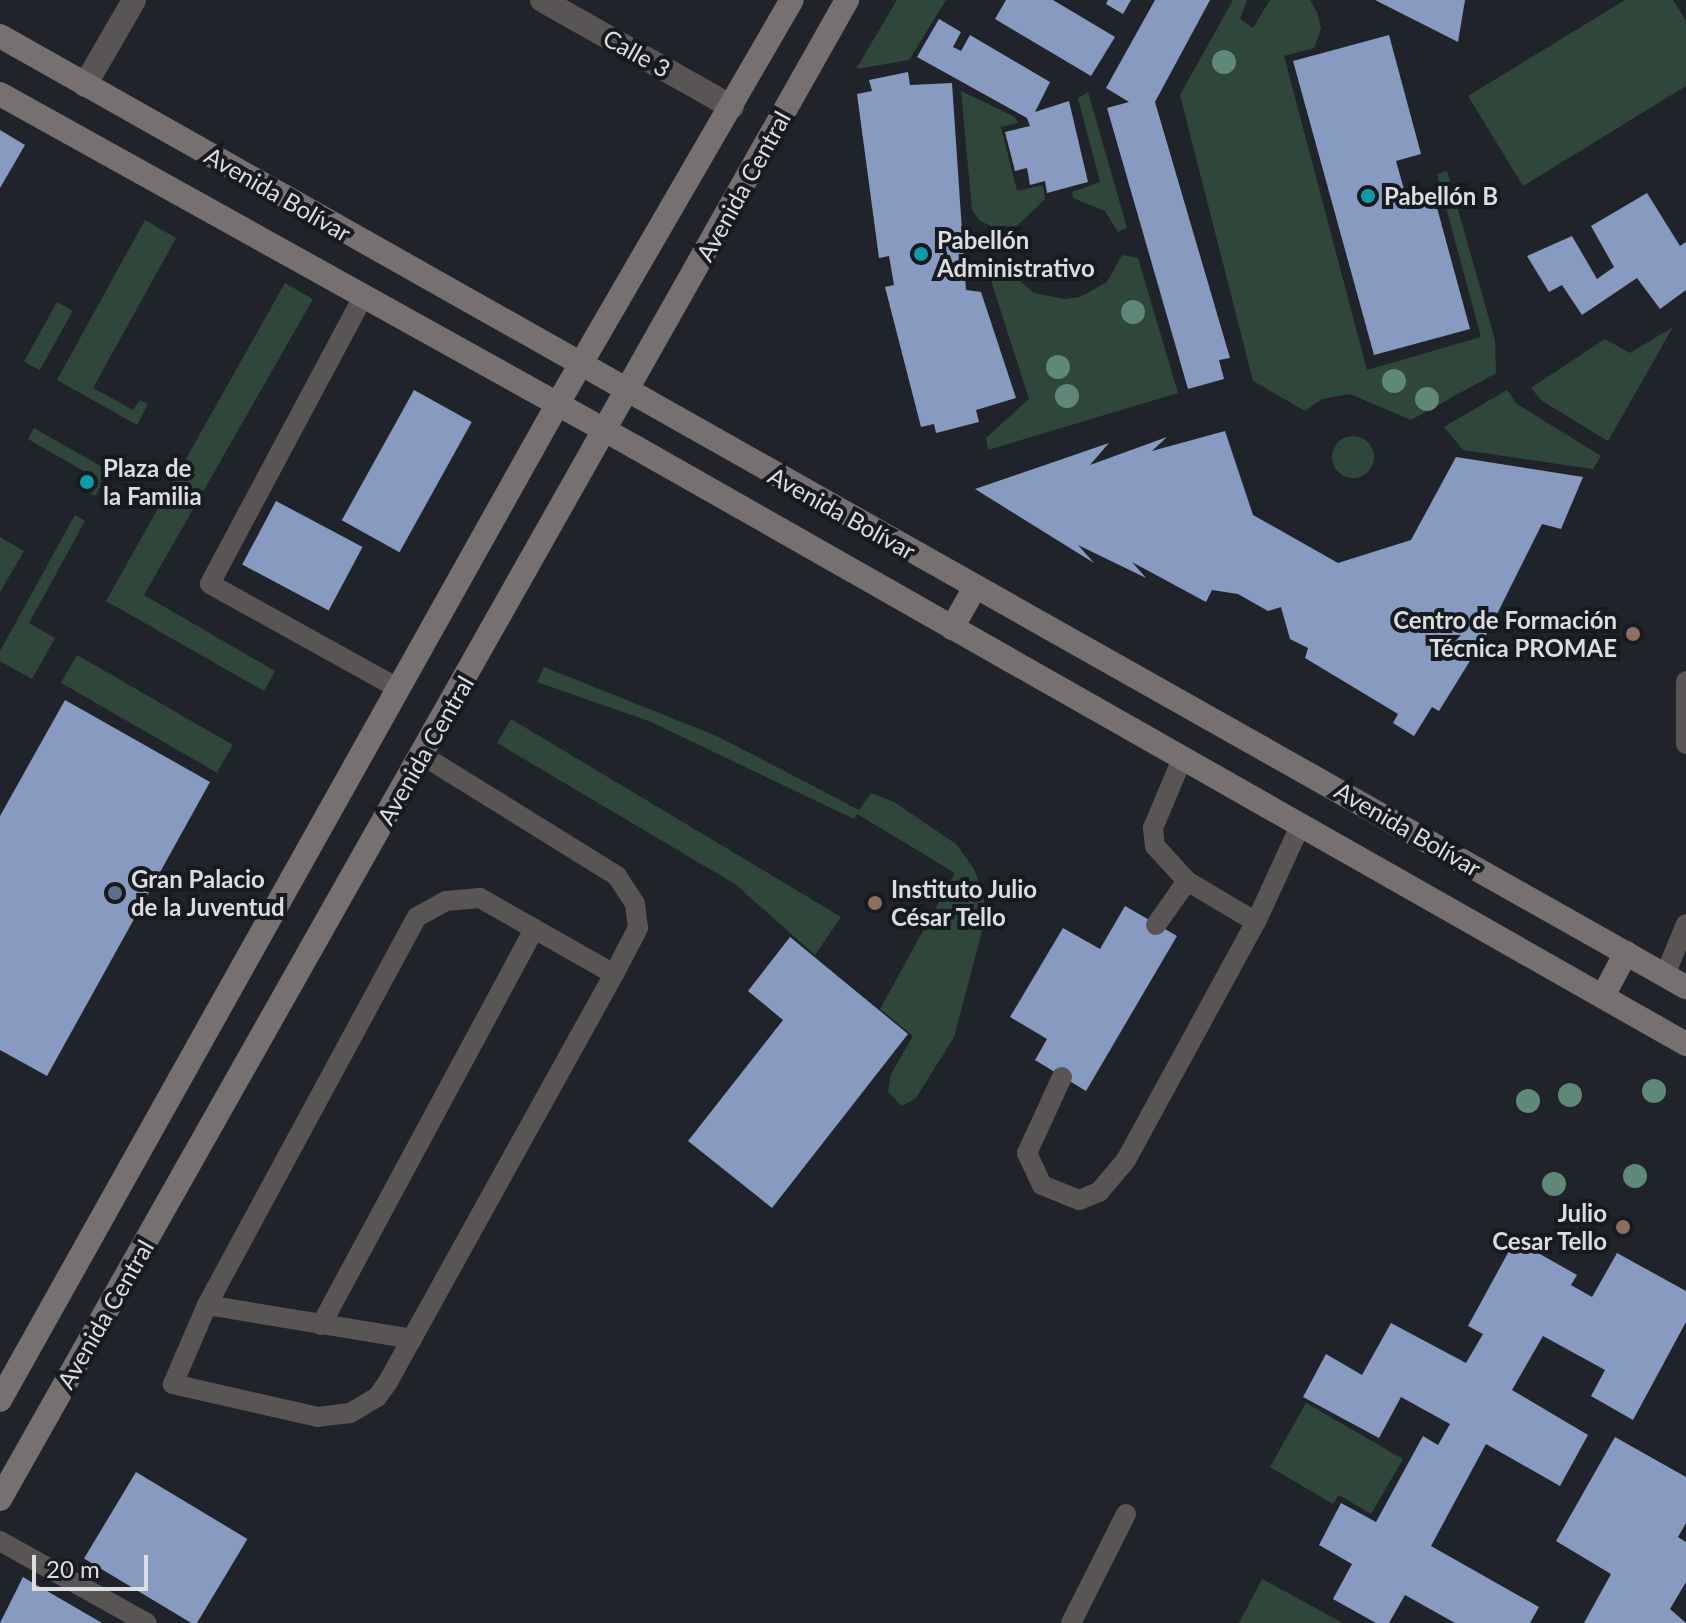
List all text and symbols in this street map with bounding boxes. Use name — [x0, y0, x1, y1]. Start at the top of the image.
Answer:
street label: Calle 3 — [599, 23, 675, 83]
street label: Avenida Central — [690, 106, 796, 266]
street label: Avenida Bolívar — [200, 141, 356, 247]
place label: Pabellón B — [1384, 182, 1498, 210]
marker: Pabellón B — [1359, 187, 1377, 205]
place label: Pabellón Administrativo — [937, 226, 1095, 282]
marker: Pabellón Administrativo — [912, 245, 930, 263]
place label: Plaza de la Familia — [103, 454, 202, 510]
street label: Avenida Bolívar — [763, 461, 921, 565]
marker: Plaza de la Familia — [78, 473, 96, 491]
place label: Centro de Formación Técnica PROMAE — [1393, 606, 1617, 662]
marker: Centro de Formación Técnica PROMAE — [1624, 625, 1642, 643]
street label: Avenida Central — [371, 670, 479, 830]
street label: Avenida Bolívar — [1330, 776, 1486, 882]
place label: Gran Palacio de la Juventud — [131, 865, 285, 921]
place label: Instituto Julio César Tello — [891, 875, 1038, 931]
marker: Gran Palacio de la Juventud — [106, 884, 124, 902]
marker: Instituto Julio César Tello — [866, 894, 884, 912]
place label: Julio Cesar Tello — [1491, 1199, 1607, 1255]
marker: Julio Cesar Tello — [1614, 1218, 1632, 1236]
street label: Avenida Central — [51, 1234, 159, 1394]
scale bar — [36, 1539, 152, 1589]
text: 20 m — [46, 1554, 100, 1583]

